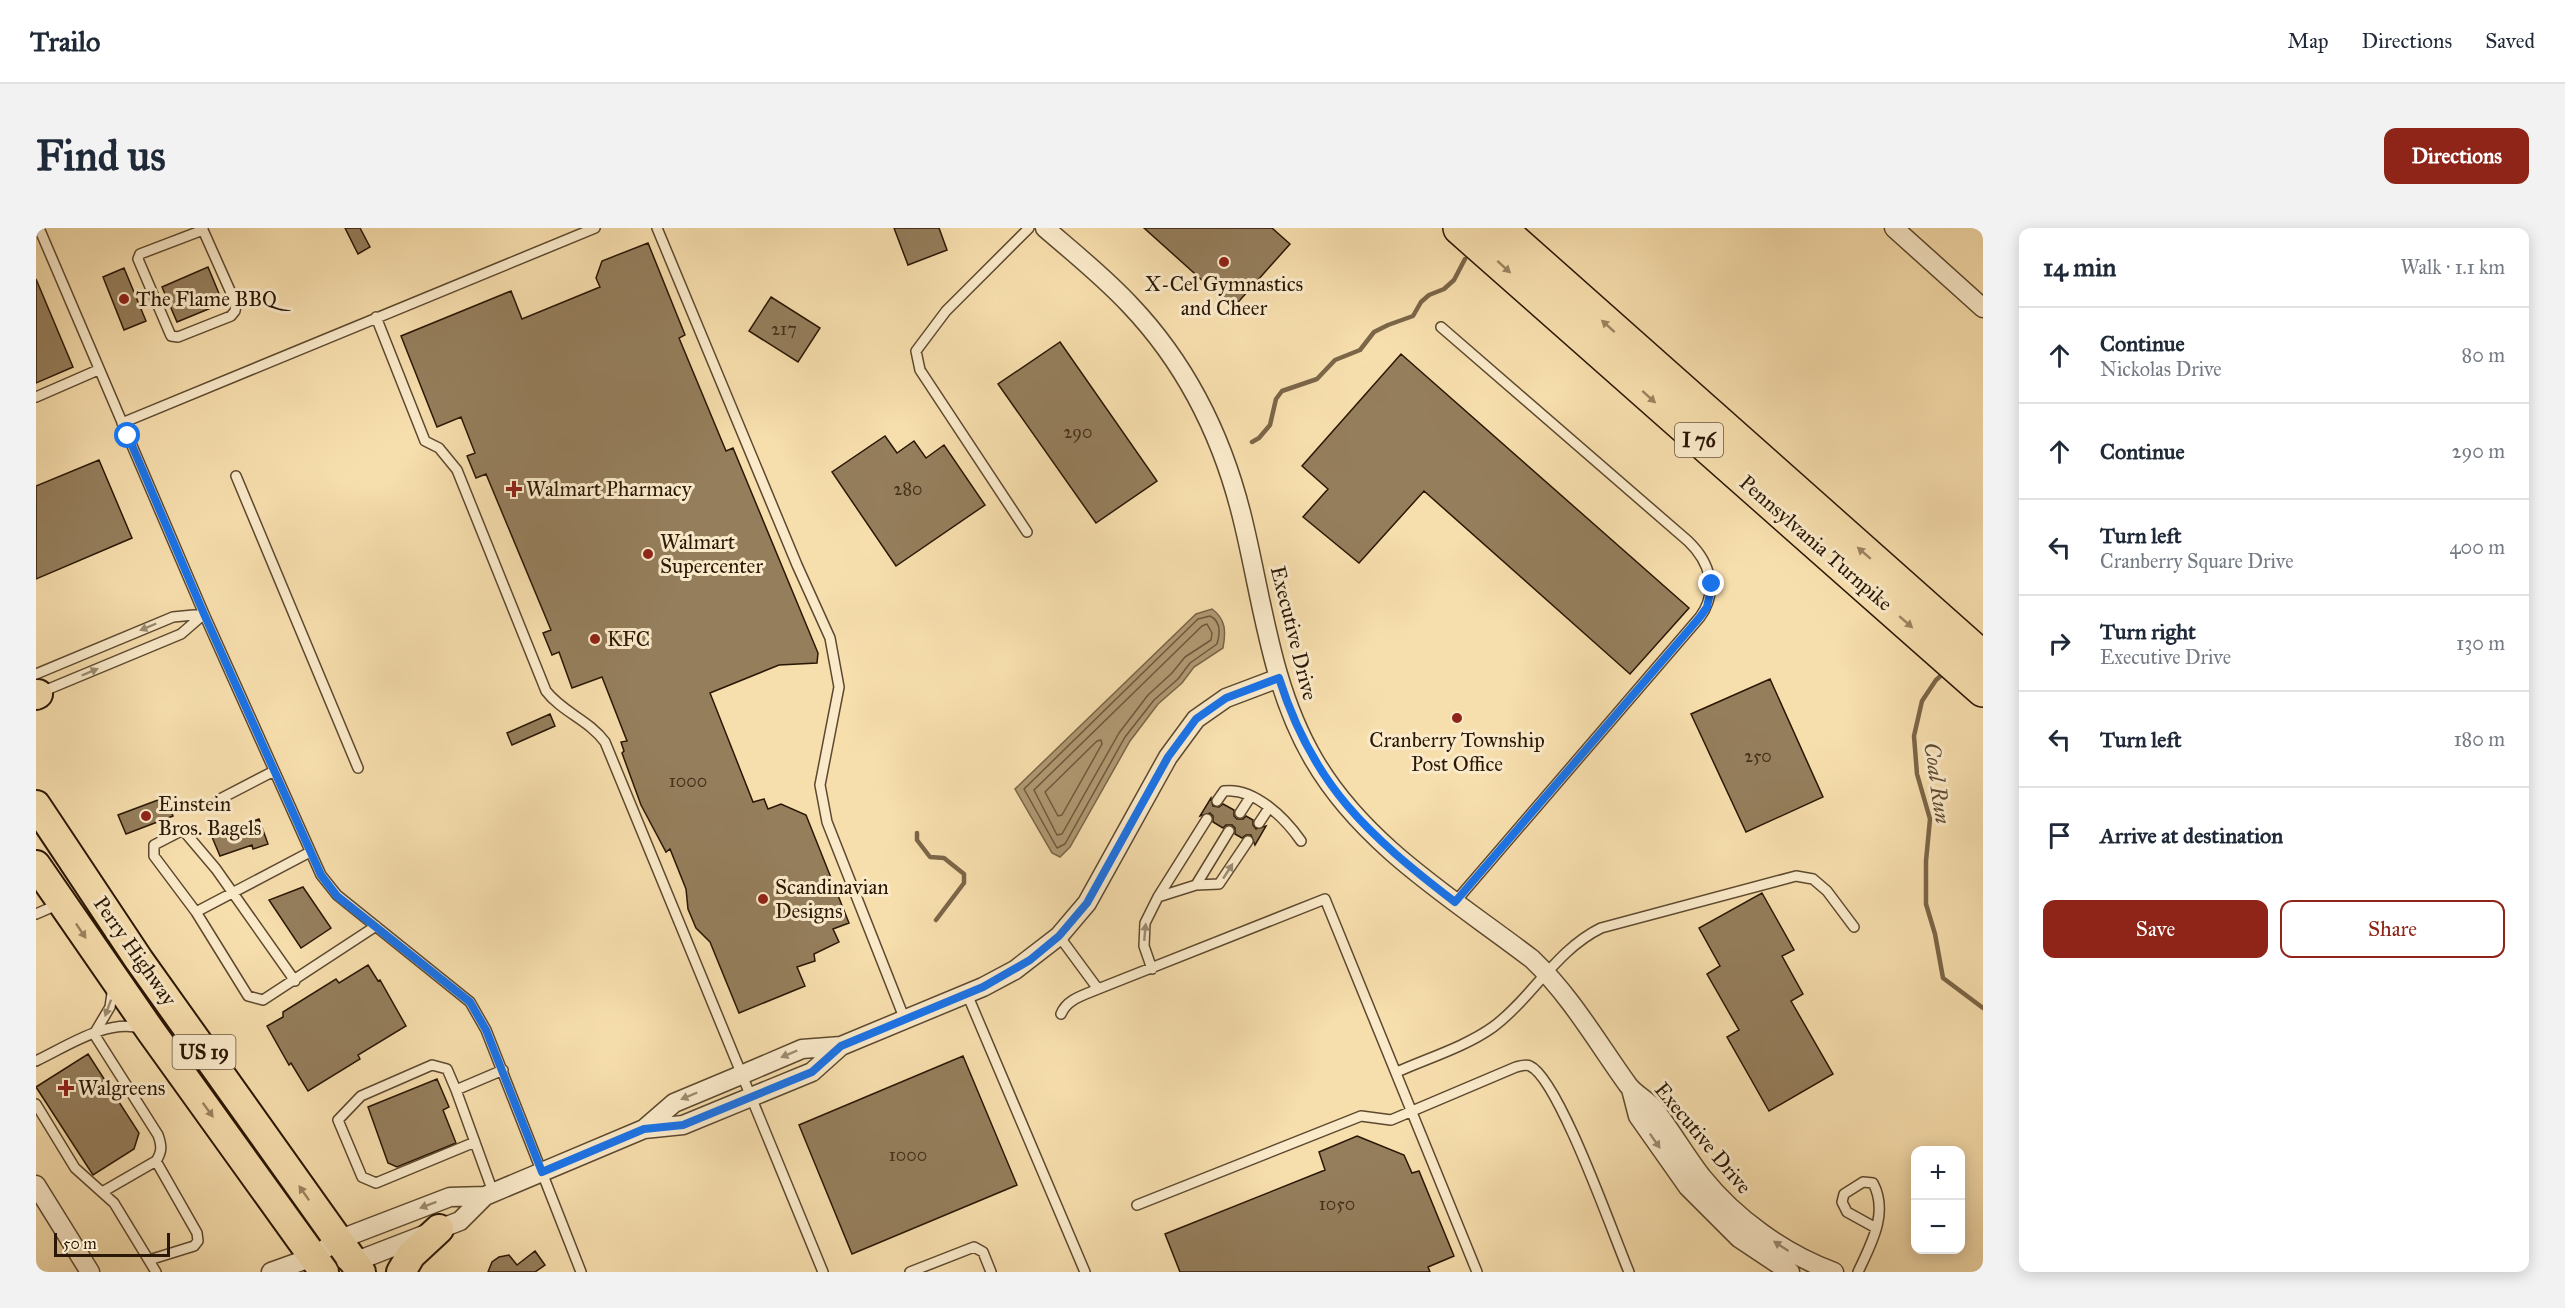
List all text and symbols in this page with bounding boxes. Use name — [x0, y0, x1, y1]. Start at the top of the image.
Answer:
text: Trailo — [30, 24, 100, 59]
text: Map — [2288, 28, 2329, 54]
text: Directions — [2362, 28, 2452, 54]
text: Saved — [2485, 28, 2535, 54]
button: Directions — [2384, 128, 2529, 184]
text: Find us — [36, 130, 166, 182]
text: 14 min — [2043, 251, 2116, 283]
marker: X-Cel Gymnastics and Cheer — [1217, 255, 1231, 269]
text: Walk · 1.1 km — [2400, 255, 2505, 279]
one-way arrow — [1496, 260, 1511, 273]
place label: X-Cel Gymnastics and Cheer — [1145, 271, 1303, 321]
place label: The Flame BBQ — [136, 286, 292, 312]
marker: The Flame BBQ — [117, 292, 131, 306]
house number: 217 — [771, 318, 797, 340]
one-way arrow — [1601, 319, 1616, 333]
text: Continue — [2100, 330, 2185, 357]
icon: ahead — [2043, 339, 2076, 372]
text: 80 m — [2462, 343, 2505, 367]
text: Nickolas Drive — [2100, 357, 2222, 381]
one-way arrow — [1642, 390, 1657, 403]
house number: 290 — [1063, 421, 1093, 443]
route start — [114, 422, 140, 448]
road number: I 76 — [1675, 423, 1723, 457]
icon: ahead — [2043, 435, 2076, 468]
text: Continue — [2100, 438, 2185, 465]
text: 290 m — [2452, 439, 2505, 463]
street label: Pennsylvania Turnpike — [1734, 469, 1898, 617]
place label: Walmart Pharmacy — [526, 476, 693, 502]
house number: 280 — [894, 478, 922, 500]
marker: Walmart Pharmacy — [507, 482, 521, 496]
text: Turn left — [2100, 522, 2182, 549]
place label: Walmart Supercenter — [660, 529, 763, 579]
icon: left — [2043, 531, 2076, 564]
text: 400 m — [2449, 535, 2505, 559]
marker: Walmart Supercenter — [641, 547, 655, 561]
one-way arrow — [1857, 547, 1872, 560]
text: Cranberry Square Drive — [2100, 549, 2293, 573]
street label: Executive Drive — [1265, 563, 1323, 703]
route end — [1698, 570, 1724, 596]
one-way arrow — [1899, 615, 1914, 629]
text: Turn right — [2100, 618, 2196, 645]
one-way arrow — [139, 623, 156, 632]
place label: KFC — [607, 626, 650, 652]
icon: right — [2043, 627, 2076, 660]
text: 130 m — [2456, 631, 2505, 655]
marker: KFC — [588, 632, 602, 646]
text: Executive Drive — [2100, 645, 2231, 669]
one-way arrow — [81, 667, 99, 676]
marker: Cranberry Township Post Office — [1450, 711, 1464, 725]
icon: left — [2043, 723, 2076, 756]
text: Turn left — [2100, 726, 2182, 753]
place label: Cranberry Township Post Office — [1369, 727, 1545, 777]
text: 180 m — [2454, 727, 2505, 751]
water label: Coal Run — [1918, 741, 1957, 826]
house number: 250 — [1744, 745, 1772, 767]
house number: 1000 — [669, 770, 707, 792]
place label: Einstein Bros. Bagels — [158, 791, 262, 841]
marker: Einstein Bros. Bagels — [139, 809, 153, 823]
icon: arrive — [2043, 819, 2076, 852]
text: Arrive at destination — [2100, 822, 2283, 849]
one-way arrow — [1222, 863, 1233, 879]
place label: Scandinavian Designs — [775, 874, 889, 924]
street label: Perry Highway — [88, 891, 183, 1012]
marker: Scandinavian Designs — [756, 892, 770, 906]
button: Save — [2043, 900, 2268, 958]
button: Share — [2280, 900, 2505, 958]
one-way arrow — [75, 922, 87, 938]
one-way arrow — [1140, 922, 1150, 941]
one-way arrow — [103, 999, 113, 1017]
road number: US 19 — [172, 1035, 236, 1069]
one-way arrow — [780, 1049, 798, 1059]
place label: Walgreens — [78, 1075, 166, 1101]
street label: Executive Drive — [1649, 1077, 1757, 1199]
marker: Walgreens — [59, 1081, 73, 1095]
one-way arrow — [680, 1092, 698, 1102]
one-way arrow — [201, 1103, 213, 1118]
one-way arrow — [1649, 1133, 1660, 1149]
house number: 1000 — [889, 1144, 927, 1166]
map controls — [1911, 1146, 1965, 1254]
button: + — [1911, 1146, 1965, 1200]
one-way arrow — [298, 1185, 310, 1201]
house number: 1050 — [1319, 1193, 1355, 1215]
button: − — [1911, 1200, 1965, 1254]
one-way arrow — [419, 1201, 437, 1210]
scale bar — [54, 1230, 170, 1258]
text: 50 m — [63, 1234, 97, 1253]
one-way arrow — [1773, 1241, 1789, 1252]

